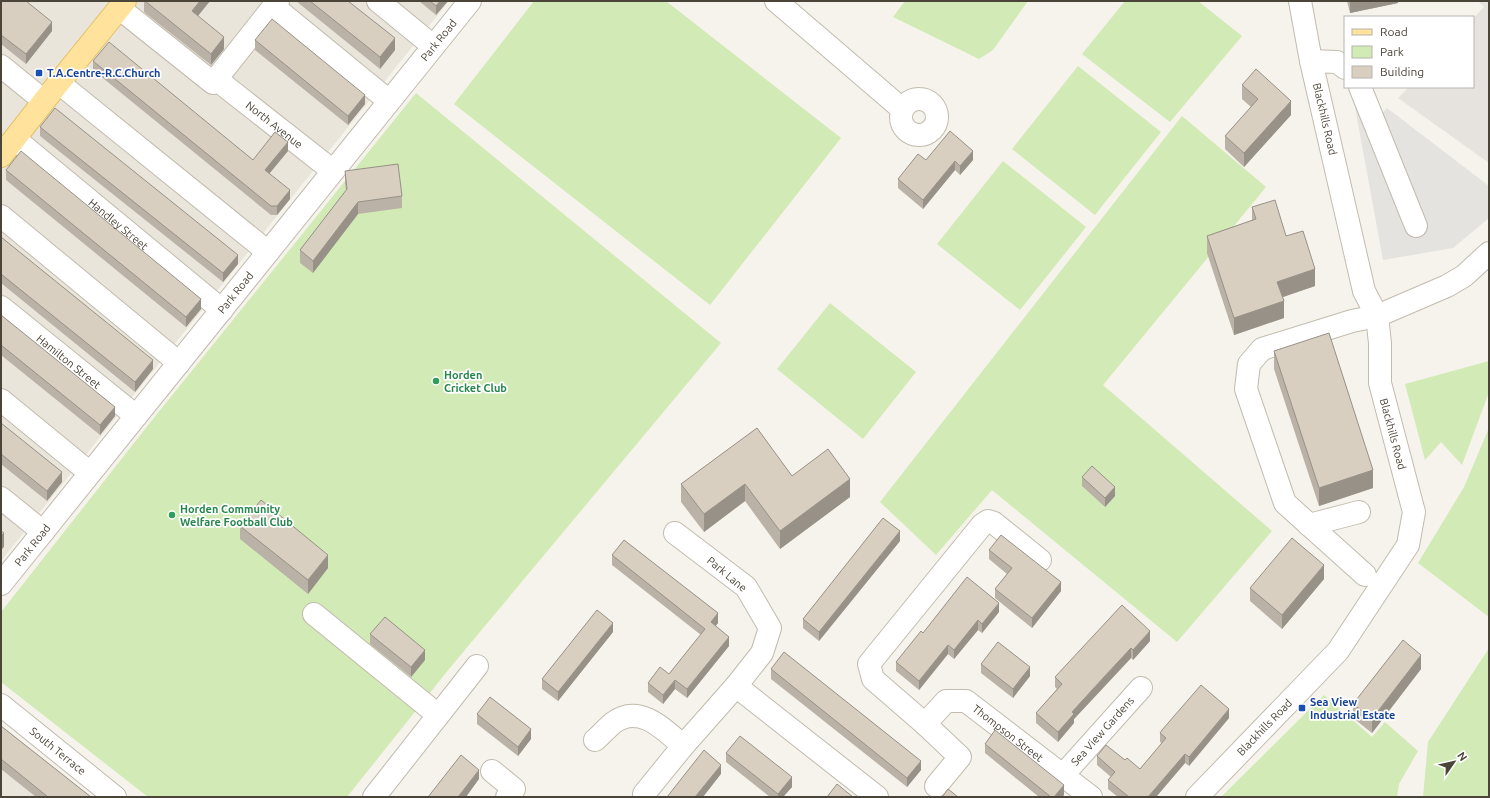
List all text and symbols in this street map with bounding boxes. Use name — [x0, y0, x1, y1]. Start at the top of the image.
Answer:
legend — [1344, 16, 1474, 88]
street label: Park Road — [418, 17, 459, 63]
text: Road — [1380, 25, 1408, 38]
text: Park — [1380, 45, 1404, 58]
text: Building — [1380, 65, 1424, 78]
place label: T.A.Centre-R.C.Church — [47, 67, 161, 79]
marker: T.A.Centre-R.C.Church — [34, 68, 44, 78]
street label: Blackhills Road — [1311, 82, 1339, 156]
street label: North Avenue — [243, 99, 305, 151]
street label: Handley Street — [86, 196, 151, 253]
street label: Park Road — [215, 269, 256, 316]
street label: Hamilton Street — [34, 332, 104, 391]
place label: Horden Cricket Club — [444, 369, 507, 394]
marker: Horden Cricket Club — [431, 376, 441, 386]
street label: Blackhills Road — [1378, 397, 1408, 471]
place label: Horden Community Welfare Football Club — [180, 503, 293, 528]
marker: Horden Community Welfare Football Club — [167, 510, 177, 520]
street label: Park Road — [12, 522, 53, 568]
street label: Park Lane — [705, 554, 749, 594]
street label: Sea View Gardens — [1069, 694, 1136, 768]
place label: Sea View Industrial Estate — [1310, 696, 1395, 721]
street label: Blackhills Road — [1234, 697, 1294, 758]
street label: Thompson Street — [970, 702, 1046, 764]
marker: Sea View Industrial Estate — [1297, 703, 1307, 713]
street label: South Terrace — [27, 725, 88, 777]
north arrow — [1434, 742, 1474, 782]
text: N — [1455, 750, 1470, 763]

